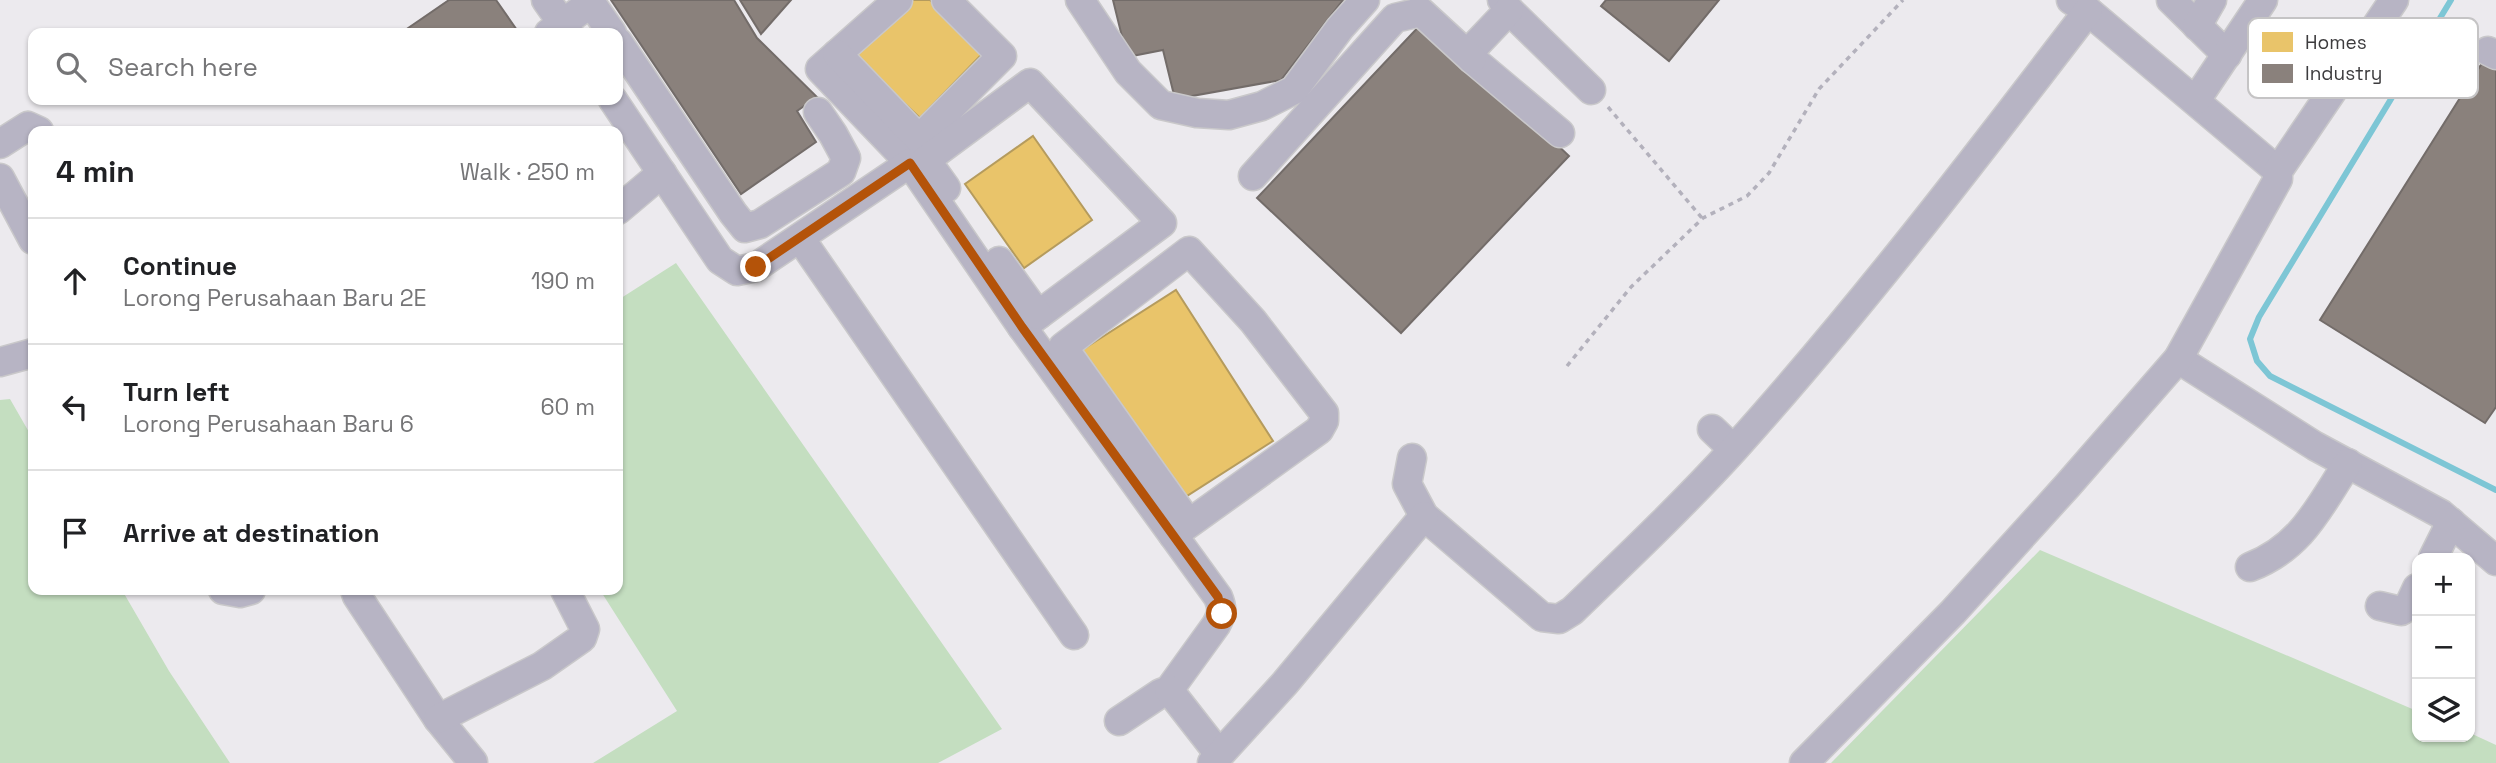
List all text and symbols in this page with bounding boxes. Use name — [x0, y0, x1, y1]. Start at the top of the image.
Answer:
legend — [2248, 18, 2478, 98]
search box — [28, 28, 623, 105]
text: Homes — [2305, 30, 2367, 55]
icon: search — [52, 48, 90, 86]
text: Search here — [108, 50, 258, 84]
text: Industry — [2305, 61, 2382, 86]
text: 4 min — [56, 152, 135, 191]
text: Walk · 250 m — [460, 157, 595, 187]
text: Continue — [123, 249, 237, 283]
route end — [740, 251, 771, 282]
icon: ahead — [56, 262, 94, 300]
text: 190 m — [531, 266, 595, 296]
text: Lorong Perusahaan Baru 2E — [123, 283, 426, 313]
text: Turn left — [123, 375, 230, 409]
icon: left — [56, 388, 94, 426]
text: 60 m — [540, 392, 595, 422]
text: Lorong Perusahaan Baru 6 — [123, 409, 414, 439]
icon: arrive — [56, 514, 94, 552]
text: Arrive at destination — [123, 516, 380, 550]
map controls — [2412, 553, 2475, 742]
button: + — [2412, 553, 2475, 616]
route start — [1206, 598, 1237, 629]
button: − — [2412, 616, 2475, 679]
button: layers — [2412, 679, 2475, 742]

